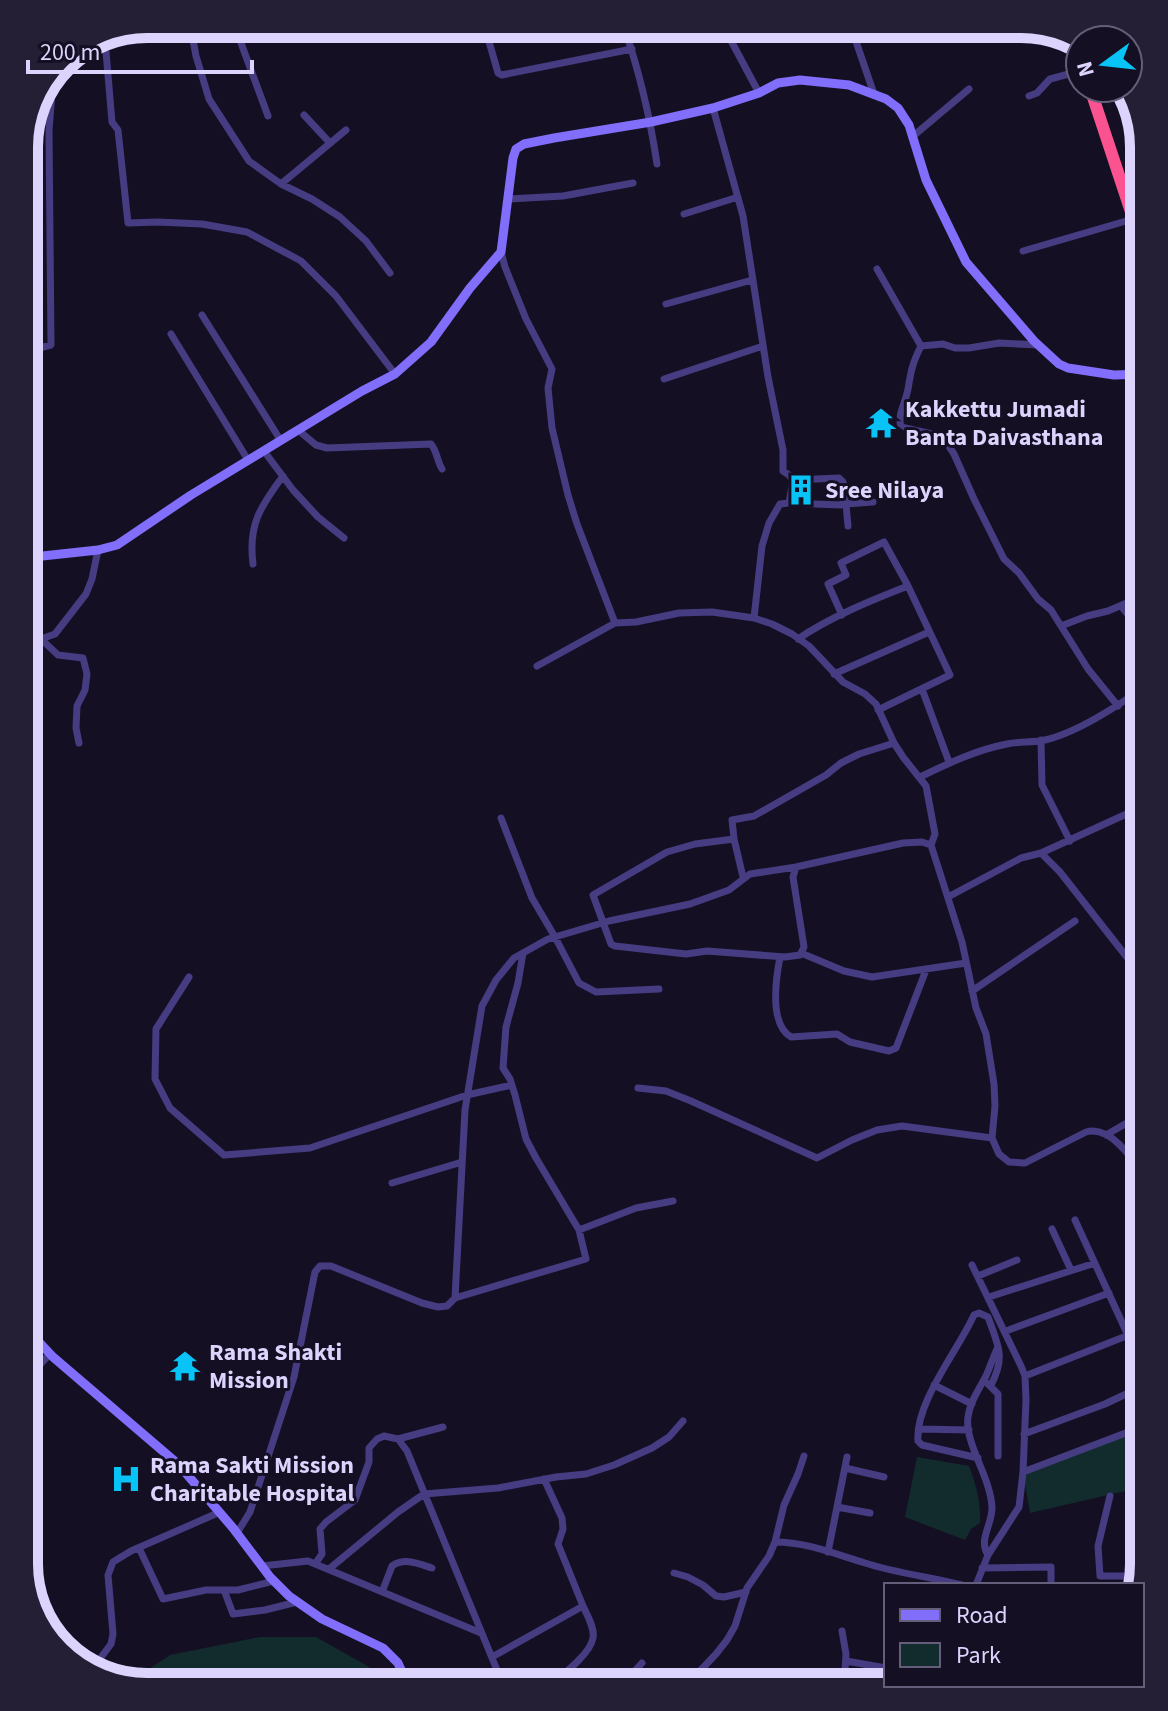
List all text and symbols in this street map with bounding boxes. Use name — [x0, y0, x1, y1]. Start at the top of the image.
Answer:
scale bar — [28, 24, 252, 74]
north arrow — [1064, 24, 1144, 104]
text: 200 m — [40, 35, 100, 70]
text: N — [1068, 58, 1103, 80]
place label: Kakkettu Jumadi Banta Daivasthana — [905, 392, 1103, 455]
temple icon: Kakkettu Jumadi Banta Daivasthana — [864, 406, 898, 440]
building icon: Sree Nilaya — [784, 473, 818, 507]
place label: Sree Nilaya — [825, 473, 944, 508]
place label: Rama Shakti Mission — [209, 1335, 342, 1398]
temple icon: Rama Shakti Mission — [168, 1349, 202, 1383]
place label: Rama Sakti Mission Charitable Hospital — [150, 1448, 354, 1511]
hospital icon: Rama Sakti Mission Charitable Hospital — [109, 1462, 143, 1496]
legend — [884, 1583, 1144, 1687]
text: Road — [956, 1598, 1008, 1633]
text: Park — [956, 1638, 1001, 1673]

